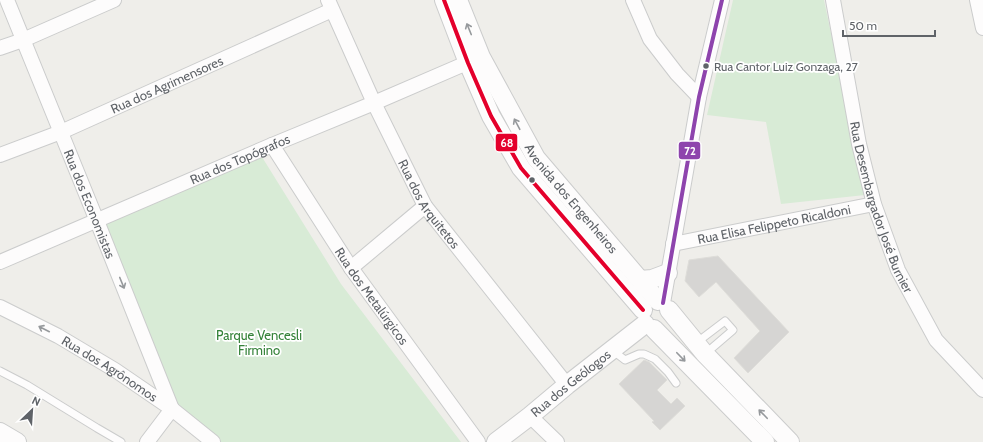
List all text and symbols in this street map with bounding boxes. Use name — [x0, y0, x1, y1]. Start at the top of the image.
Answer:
scale bar — [843, 12, 935, 38]
text: 50 m — [849, 18, 877, 33]
one-way arrow — [465, 23, 473, 35]
street label: Rua dos Agrimensores — [108, 52, 226, 117]
place label: Rua Cantor Luiz Gonzaga, 27 — [714, 59, 858, 74]
marker: Rua Cantor Luiz Gonzaga, 27 — [701, 61, 711, 71]
one-way arrow — [513, 118, 520, 130]
street label: Rua Desembargador José Burnier — [847, 120, 917, 296]
street label: Rua dos Topógrafos — [187, 130, 293, 187]
line badge: 68 — [495, 133, 518, 152]
text: 68 — [501, 136, 514, 150]
street label: Avenida dos Engenheiros — [522, 141, 622, 257]
line badge: 72 — [678, 141, 701, 160]
text: 72 — [684, 144, 696, 158]
street label: Rua dos Economistas — [61, 147, 119, 261]
street label: Rua dos Arquitetos — [395, 156, 464, 252]
unlabelled marker — [527, 175, 537, 185]
street label: Rua Elisa Felippeto Ricaldoni — [696, 201, 852, 247]
street label: Rua dos Metalúrgicos — [332, 244, 413, 348]
one-way arrow — [118, 276, 126, 288]
one-way arrow — [38, 325, 50, 332]
park label: Parque Vencesli Firmino — [216, 327, 302, 358]
street label: Rua dos Agrônomos — [59, 332, 161, 405]
street label: Rua dos Geólogos — [527, 346, 614, 420]
one-way arrow — [676, 352, 686, 362]
north arrow — [12, 390, 52, 430]
text: N — [30, 393, 43, 409]
one-way arrow — [758, 409, 768, 419]

